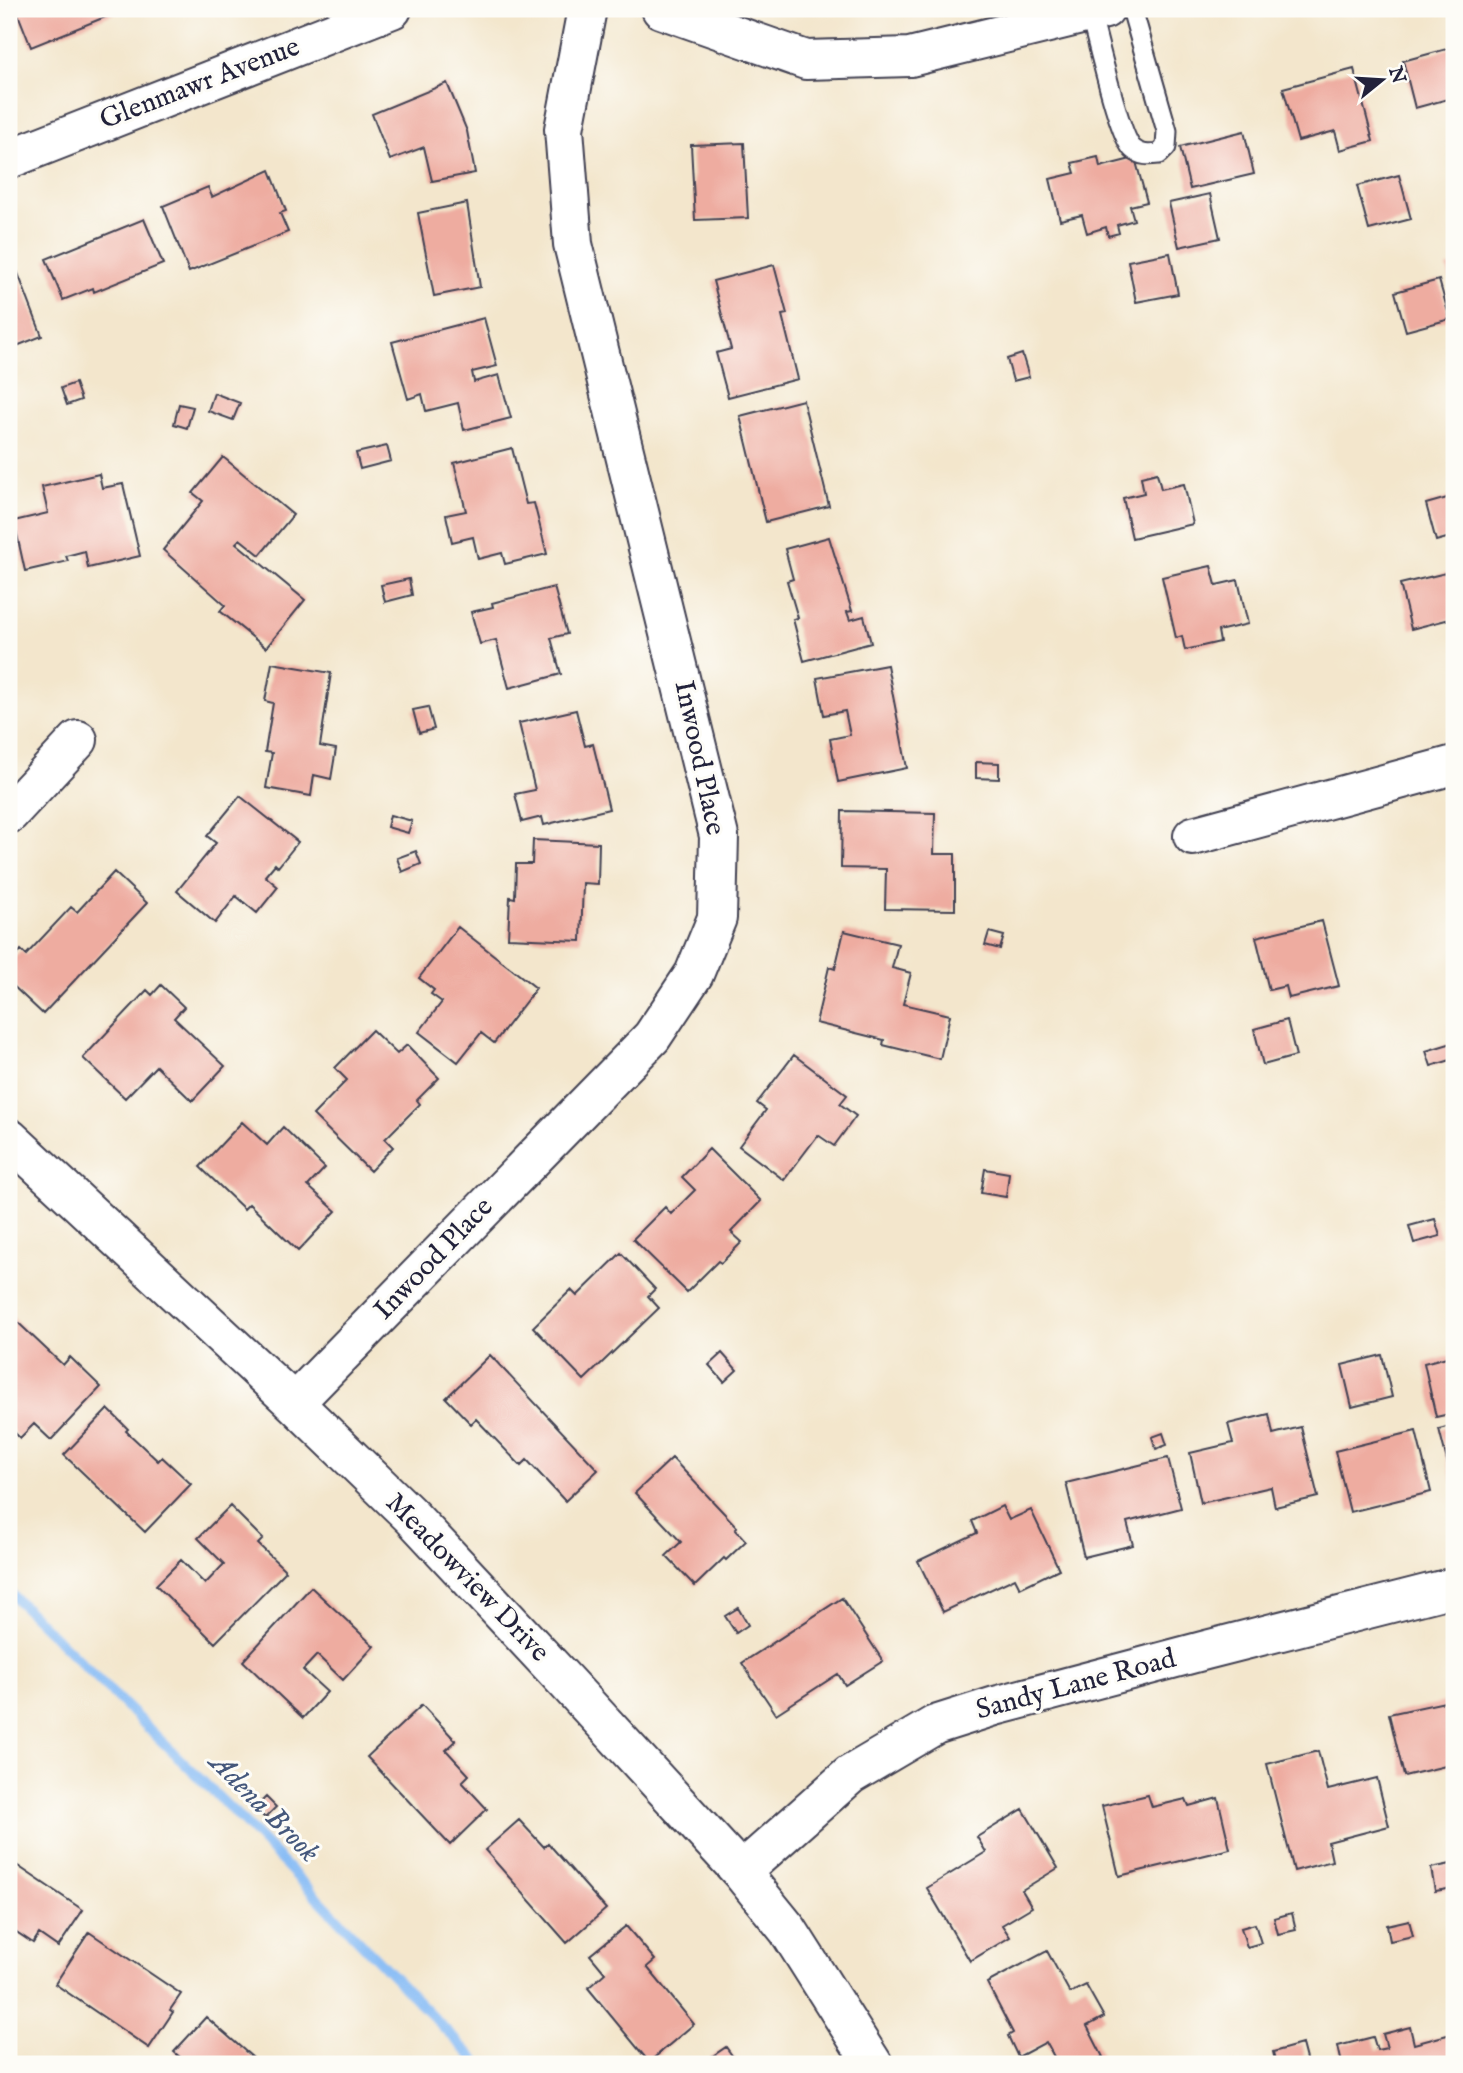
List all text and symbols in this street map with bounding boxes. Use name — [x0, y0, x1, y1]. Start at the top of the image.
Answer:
street label: Glenmawr Avenue — [95, 30, 305, 138]
north arrow — [1348, 46, 1418, 116]
text: N — [1382, 63, 1410, 87]
street label: Inwood Place — [666, 678, 732, 839]
street label: Inwood Place — [367, 1190, 501, 1328]
street label: Meadowview Drive — [377, 1486, 557, 1670]
street label: Sandy Lane Road — [972, 1642, 1180, 1728]
water label: Adena Brook — [198, 1742, 327, 1871]

